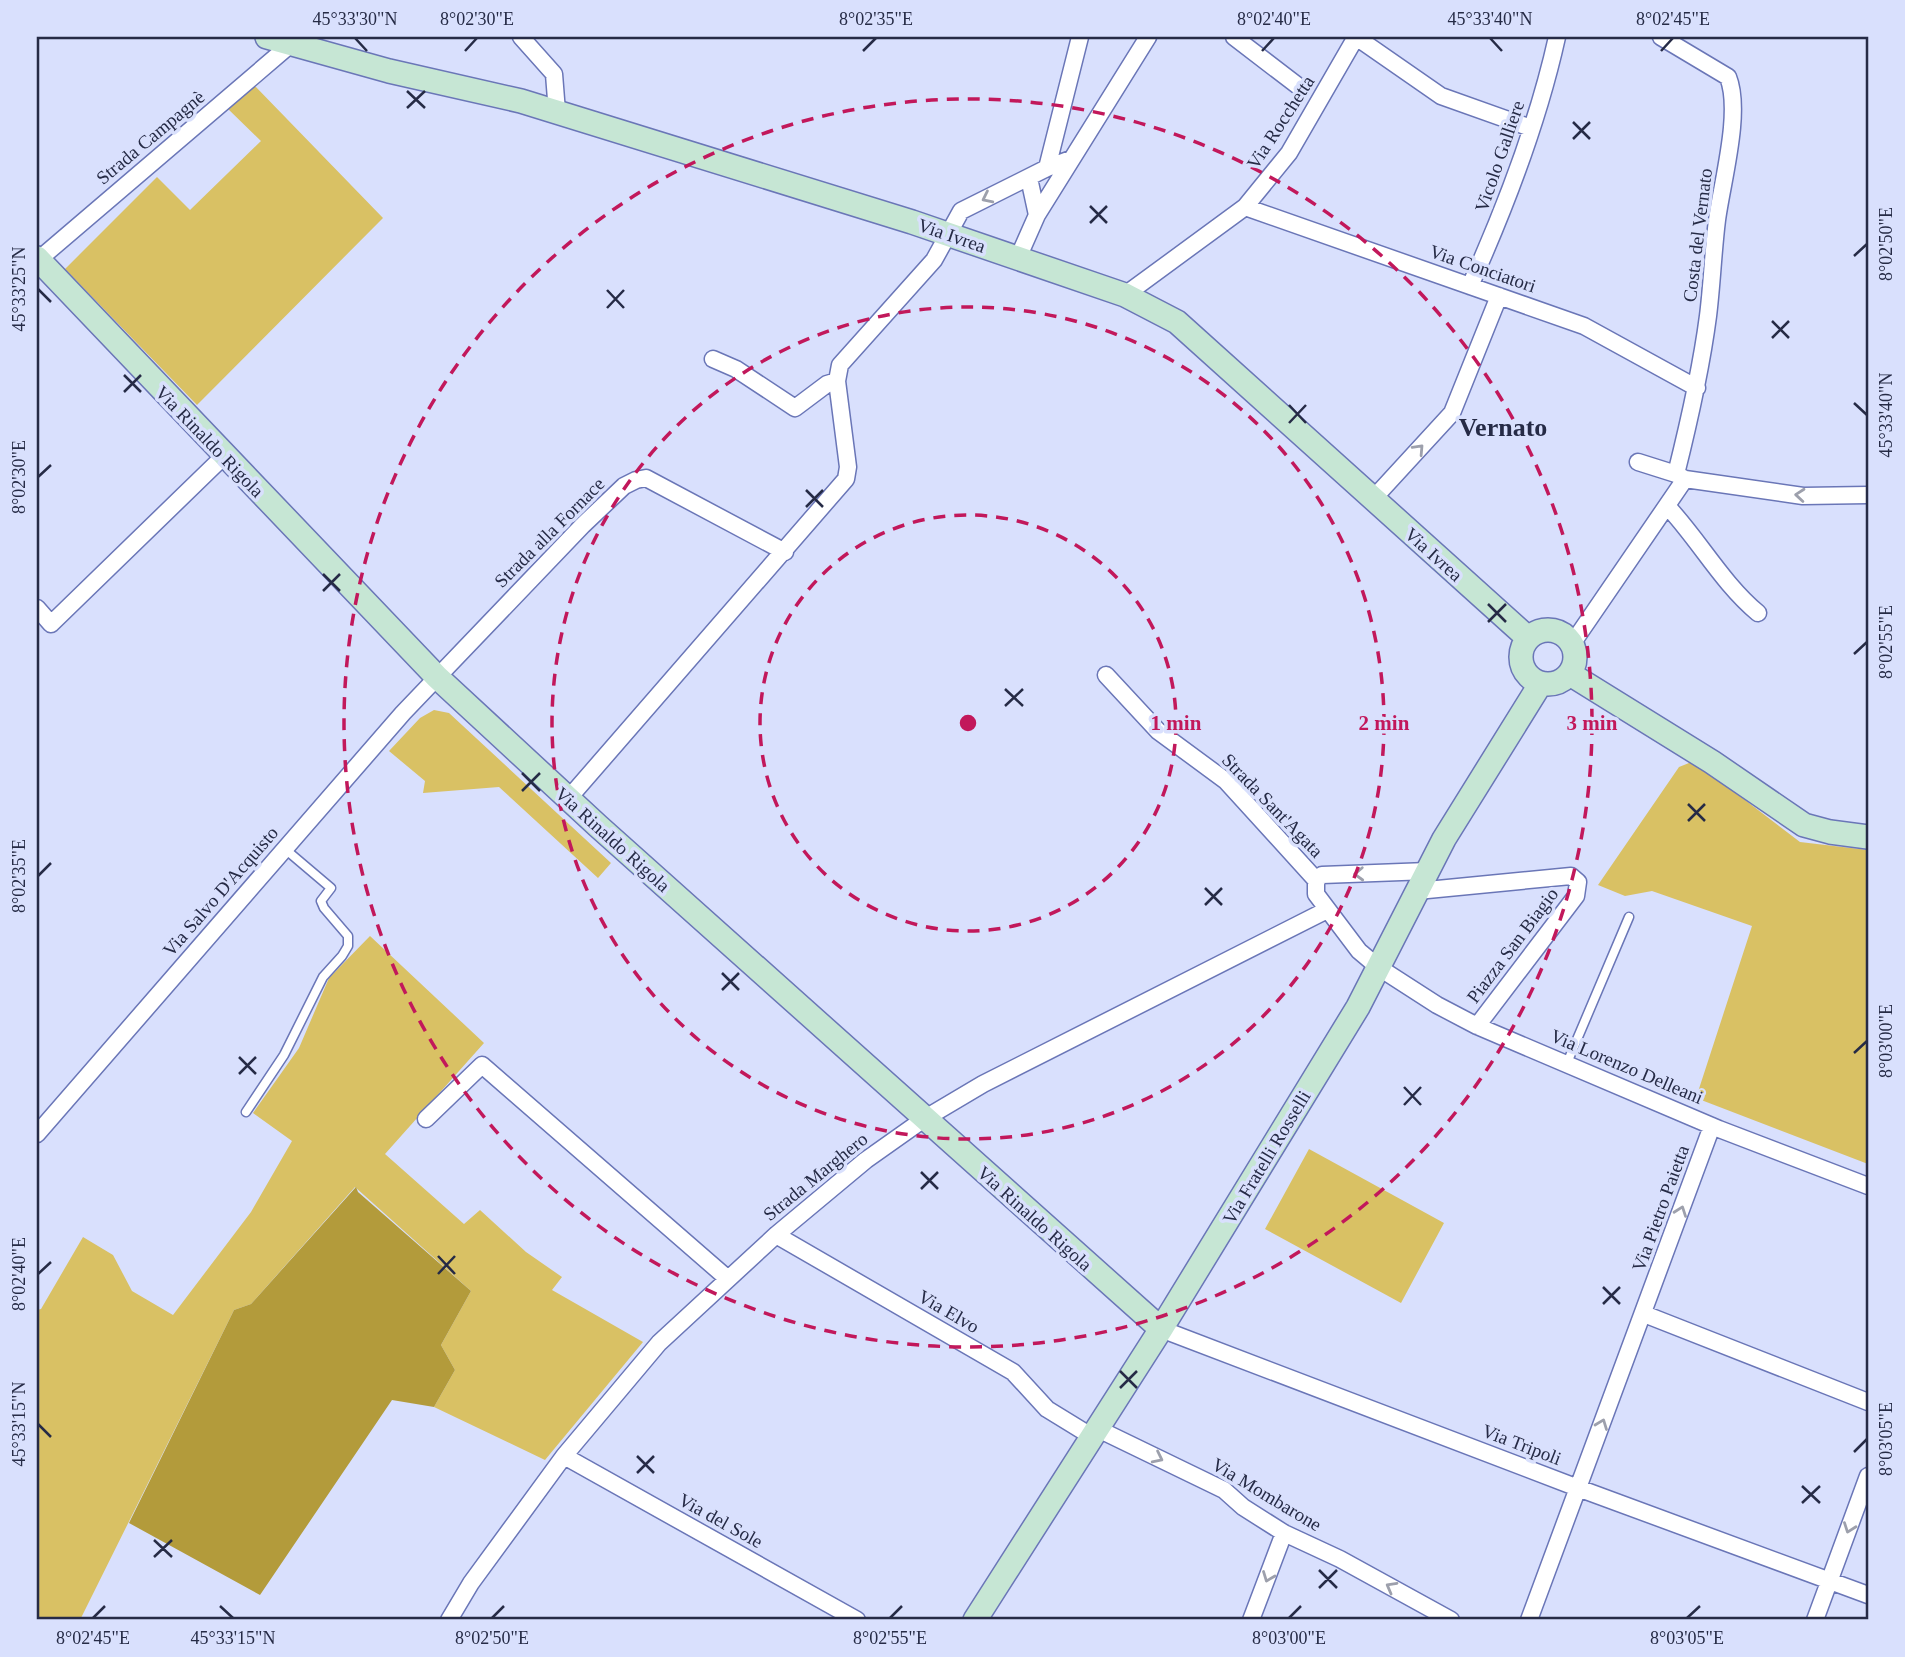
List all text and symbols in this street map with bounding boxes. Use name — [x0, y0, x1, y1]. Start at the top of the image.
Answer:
text: 45°33'30"N — [313, 9, 397, 29]
text: 8°02'30"E — [440, 9, 514, 29]
text: 8°02'35"E — [839, 9, 913, 29]
text: 8°02'40"E — [1237, 9, 1311, 29]
text: 45°33'40"N — [1448, 9, 1532, 29]
text: 8°02'45"E — [1636, 9, 1710, 29]
street label: Via Rocchetta — [1242, 71, 1319, 173]
street label: Strada Campagnè — [92, 86, 209, 189]
street label: Vicolo Galliere — [1471, 98, 1528, 215]
street label: Costa del Vernato — [1679, 167, 1716, 303]
one-way arrow — [982, 189, 994, 203]
text: 8°02'50"E — [1876, 207, 1896, 281]
street label: Via Ivrea — [915, 214, 989, 257]
street label: Via Conciatori — [1427, 240, 1539, 297]
text: 45°33'25"N — [9, 247, 29, 331]
text: 45°33'40"N — [1876, 373, 1896, 457]
street label: Via Rinaldo Rigola — [151, 381, 269, 502]
district label: Vernato — [1459, 413, 1547, 442]
text: 8°02'30"E — [9, 440, 29, 514]
one-way arrow — [1411, 444, 1424, 457]
street label: Strada alla Fornace — [490, 473, 609, 592]
one-way arrow — [1794, 488, 1805, 503]
street label: Via Ivrea — [1401, 523, 1467, 586]
text: 8°02'55"E — [1876, 605, 1896, 679]
centre of rings — [956, 711, 980, 735]
text: 1 min — [1151, 711, 1202, 735]
text: 2 min — [1359, 711, 1410, 735]
text: 3 min — [1567, 711, 1618, 735]
street label: Strada Sant'Agata — [1218, 749, 1328, 862]
street label: Via Rinaldo Rigola — [551, 783, 675, 897]
street label: Via Salvo D'Acquisto — [158, 822, 282, 960]
text: 8°02'35"E — [9, 839, 29, 913]
one-way arrow — [1354, 866, 1365, 881]
street label: Piazza San Biagio — [1462, 884, 1562, 1007]
text: 8°03'00"E — [1876, 1004, 1896, 1078]
street label: Via Lorenzo Delleani — [1547, 1025, 1706, 1108]
street label: Via Fratelli Rosselli — [1218, 1087, 1315, 1228]
street label: Strada Marghero — [759, 1128, 872, 1225]
street label: Via Pietro Paietta — [1628, 1142, 1693, 1274]
street label: Via Rinaldo Rigola — [973, 1162, 1097, 1276]
one-way arrow — [1673, 1205, 1687, 1217]
text: 8°02'40"E — [9, 1237, 29, 1311]
street label: Via Elvo — [915, 1286, 983, 1337]
text: 45°33'15"N — [9, 1382, 29, 1466]
text: 8°03'05"E — [1876, 1402, 1896, 1476]
one-way arrow — [1594, 1419, 1608, 1431]
street label: Via Tripoli — [1479, 1420, 1564, 1469]
one-way arrow — [1151, 1450, 1163, 1464]
street label: Via Mombarone — [1208, 1454, 1325, 1535]
street label: Via del Sole — [675, 1489, 766, 1552]
one-way arrow — [1843, 1521, 1857, 1533]
one-way arrow — [1262, 1570, 1276, 1582]
one-way arrow — [1386, 1582, 1398, 1596]
text: 8°02'45"E — [56, 1628, 130, 1648]
text: 45°33'15"N — [191, 1628, 275, 1648]
text: 8°02'50"E — [455, 1628, 529, 1648]
text: 8°02'55"E — [853, 1628, 927, 1648]
text: 8°03'00"E — [1252, 1628, 1326, 1648]
text: 8°03'05"E — [1650, 1628, 1724, 1648]

